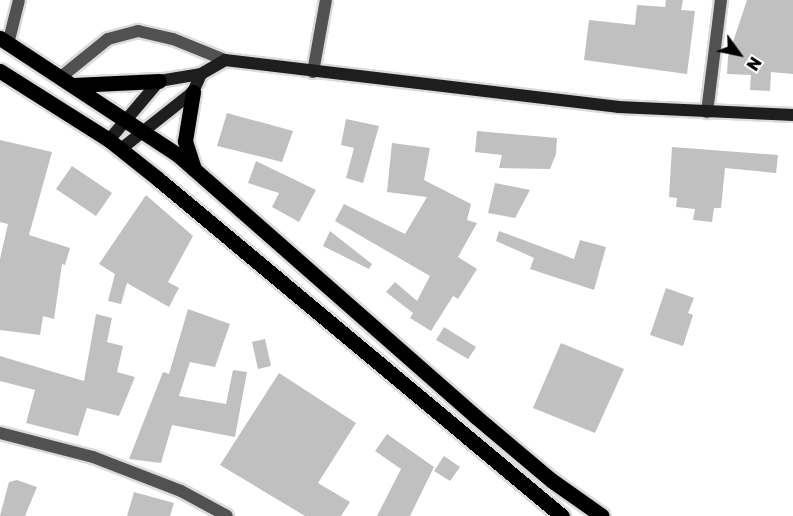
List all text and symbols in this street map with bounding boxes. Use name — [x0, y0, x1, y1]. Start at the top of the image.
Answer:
north arrow — [709, 24, 769, 84]
text: N — [742, 53, 766, 74]

